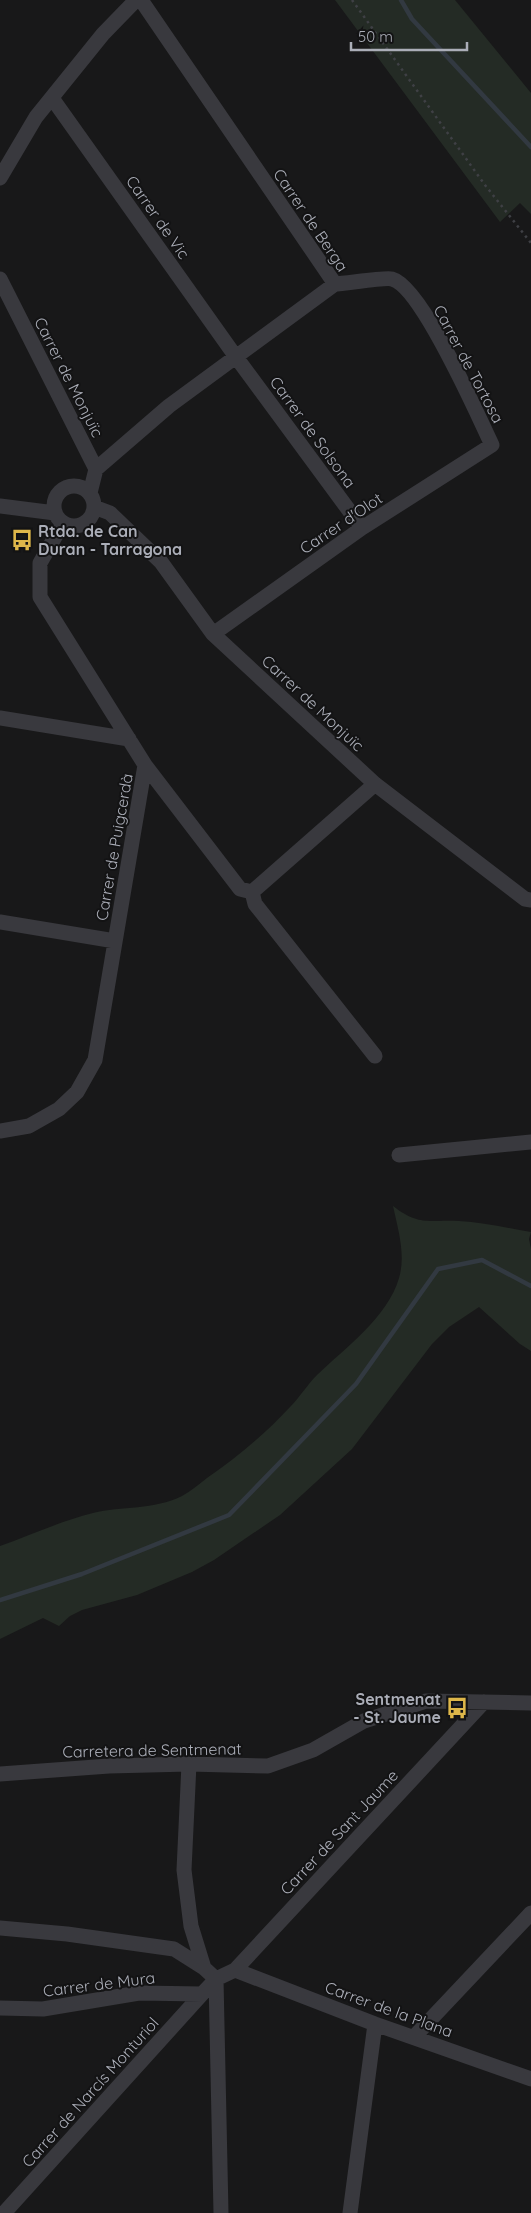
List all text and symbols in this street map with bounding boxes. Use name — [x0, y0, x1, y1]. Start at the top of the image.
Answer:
scale bar — [351, 20, 467, 52]
text: 50 m — [358, 27, 393, 46]
street label: Carrer de Berga — [269, 165, 353, 275]
street label: Carrer de Vic — [122, 171, 194, 263]
street label: Carrer de Tortosa — [429, 302, 509, 426]
street label: Carrer de Monjuïc — [30, 314, 108, 440]
street label: Carrer de Solsona — [266, 372, 360, 492]
street label: Carrer d'Olot — [296, 488, 386, 558]
place label: Rtda. de Can Duran - Tarragona — [38, 521, 182, 559]
bus stop icon: Rtda. de Can Duran - Tarragona — [9, 527, 35, 553]
street label: Carrer de Monjuïc — [258, 651, 368, 755]
street label: Carrer de Puigcerdà — [91, 772, 137, 922]
place label: Sentmenat - St. Jaume — [353, 1689, 441, 1727]
bus stop icon: Sentmenat - St. Jaume — [444, 1695, 470, 1721]
street label: Carretera de Sentmenat — [62, 1738, 242, 1762]
street label: Carrer de Sant Jaume — [276, 1765, 402, 1899]
street label: Carrer de Mura — [42, 1967, 156, 2001]
street label: Carrer de la Plana — [322, 1977, 456, 2041]
street label: Carrer de Narcís Monturiol — [17, 2013, 163, 2171]

